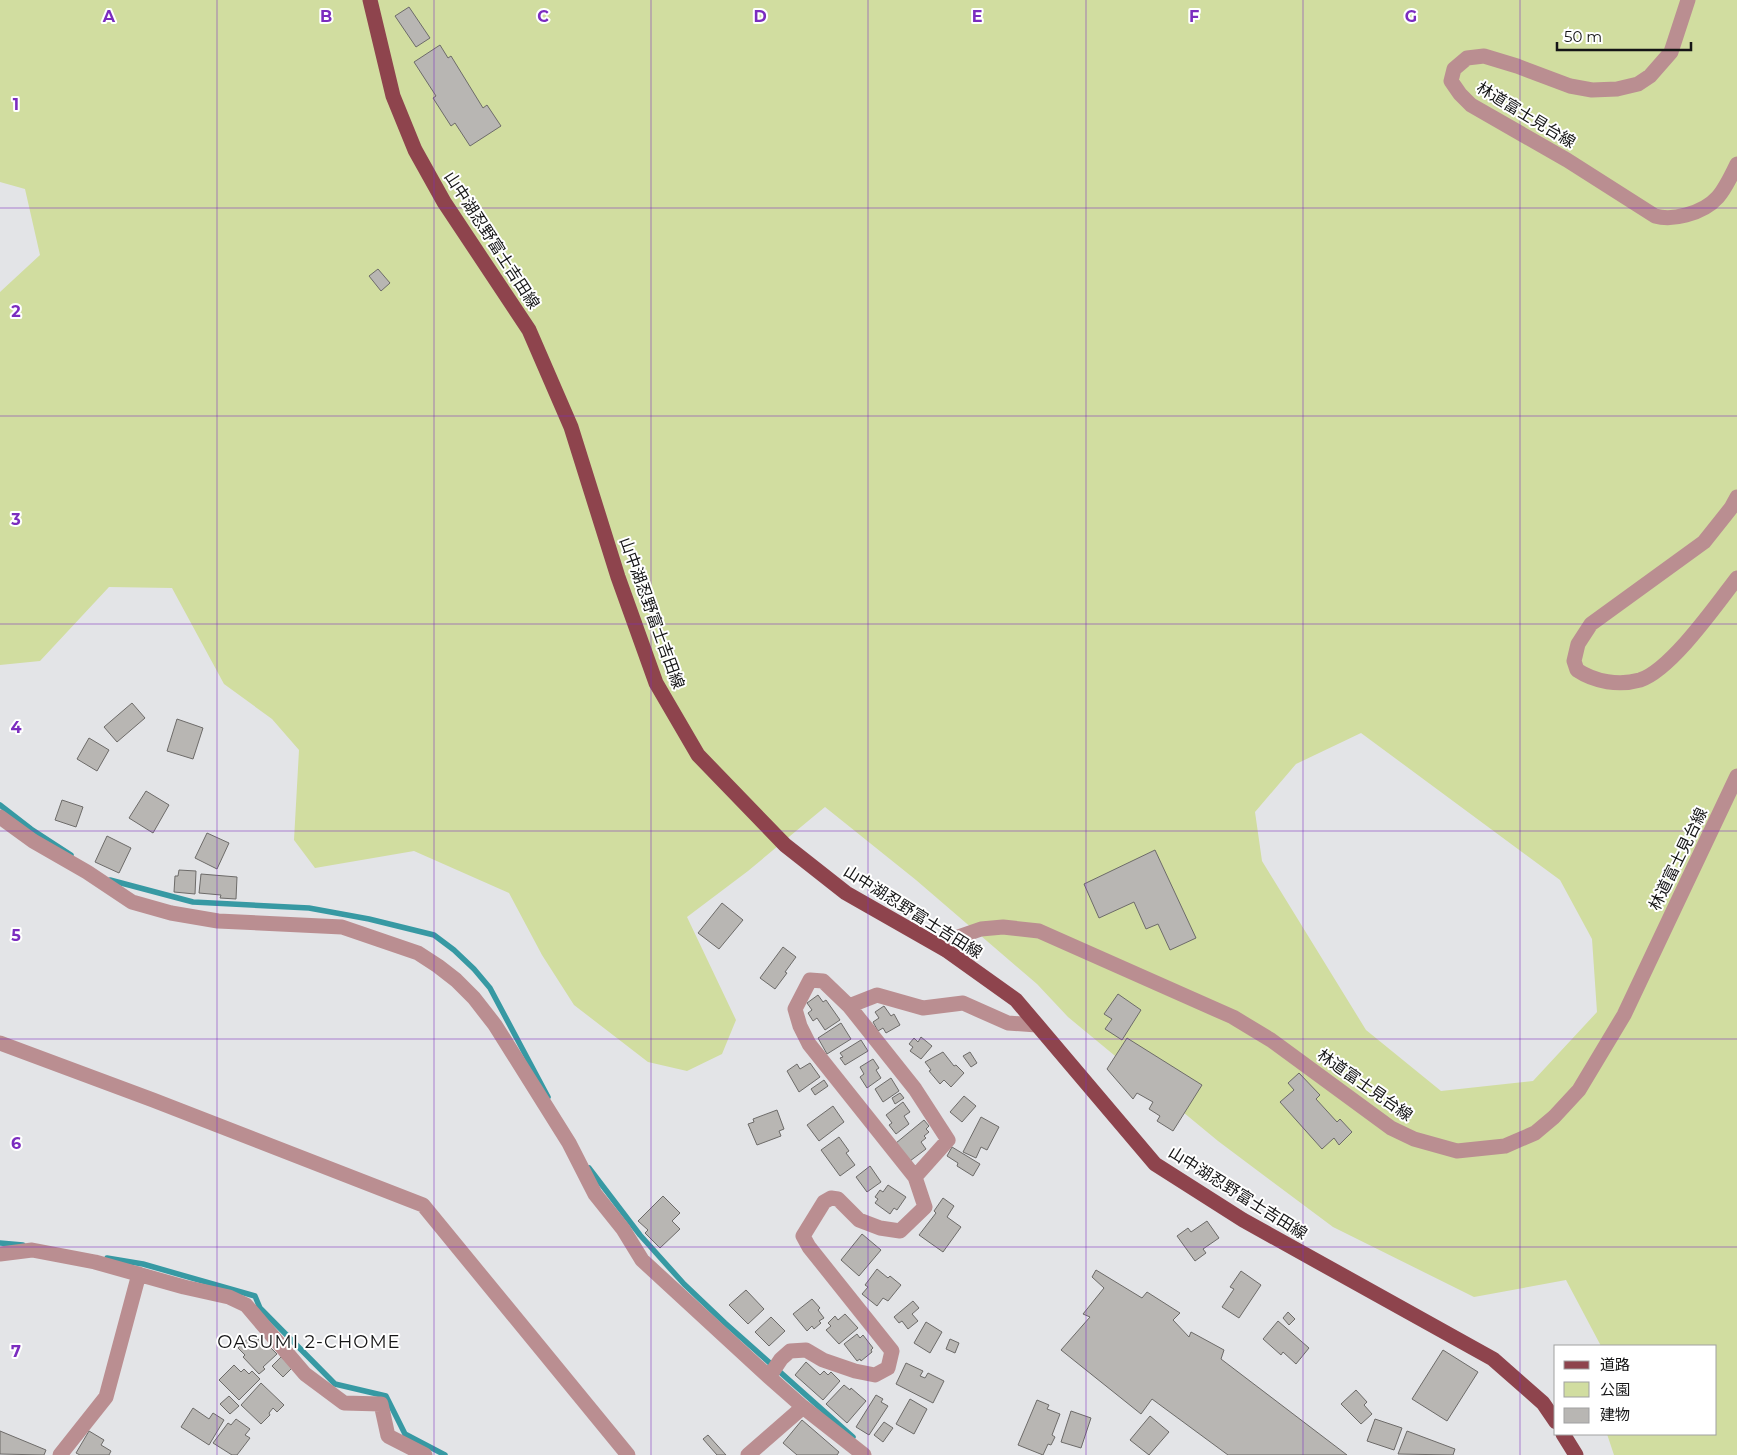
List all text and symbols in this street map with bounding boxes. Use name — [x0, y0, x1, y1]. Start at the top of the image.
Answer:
text: A — [102, 7, 116, 26]
text: B — [320, 7, 332, 26]
text: C — [537, 7, 549, 26]
text: D — [753, 7, 767, 26]
text: E — [972, 7, 982, 26]
text: F — [1189, 7, 1199, 26]
text: G — [1405, 7, 1417, 26]
scale bar — [1557, 20, 1691, 52]
text: 50 m — [1564, 27, 1602, 46]
street label: 林道富士見台線 — [1473, 78, 1579, 152]
text: 1 — [13, 95, 19, 114]
street label: 山中湖忍野富士吉田線 — [440, 168, 544, 312]
text: 2 — [11, 302, 21, 321]
text: 3 — [10, 510, 21, 529]
street label: 山中湖忍野富士吉田線 — [616, 535, 688, 691]
text: 4 — [10, 718, 22, 737]
street label: 林道富士見台線 — [1645, 804, 1711, 914]
street label: 山中湖忍野富士吉田線 — [840, 862, 986, 962]
text: 5 — [11, 926, 21, 945]
street label: 林道富士見台線 — [1314, 1045, 1416, 1125]
text: 6 — [11, 1134, 21, 1153]
street label: 山中湖忍野富士吉田線 — [1165, 1143, 1311, 1243]
district label: OASUMI 2-CHOME — [217, 1331, 401, 1353]
text: 7 — [11, 1342, 21, 1361]
legend — [1554, 1345, 1717, 1435]
text: 道路 — [1600, 1355, 1630, 1374]
text: 公園 — [1600, 1380, 1630, 1399]
text: 建物 — [1600, 1405, 1630, 1424]

